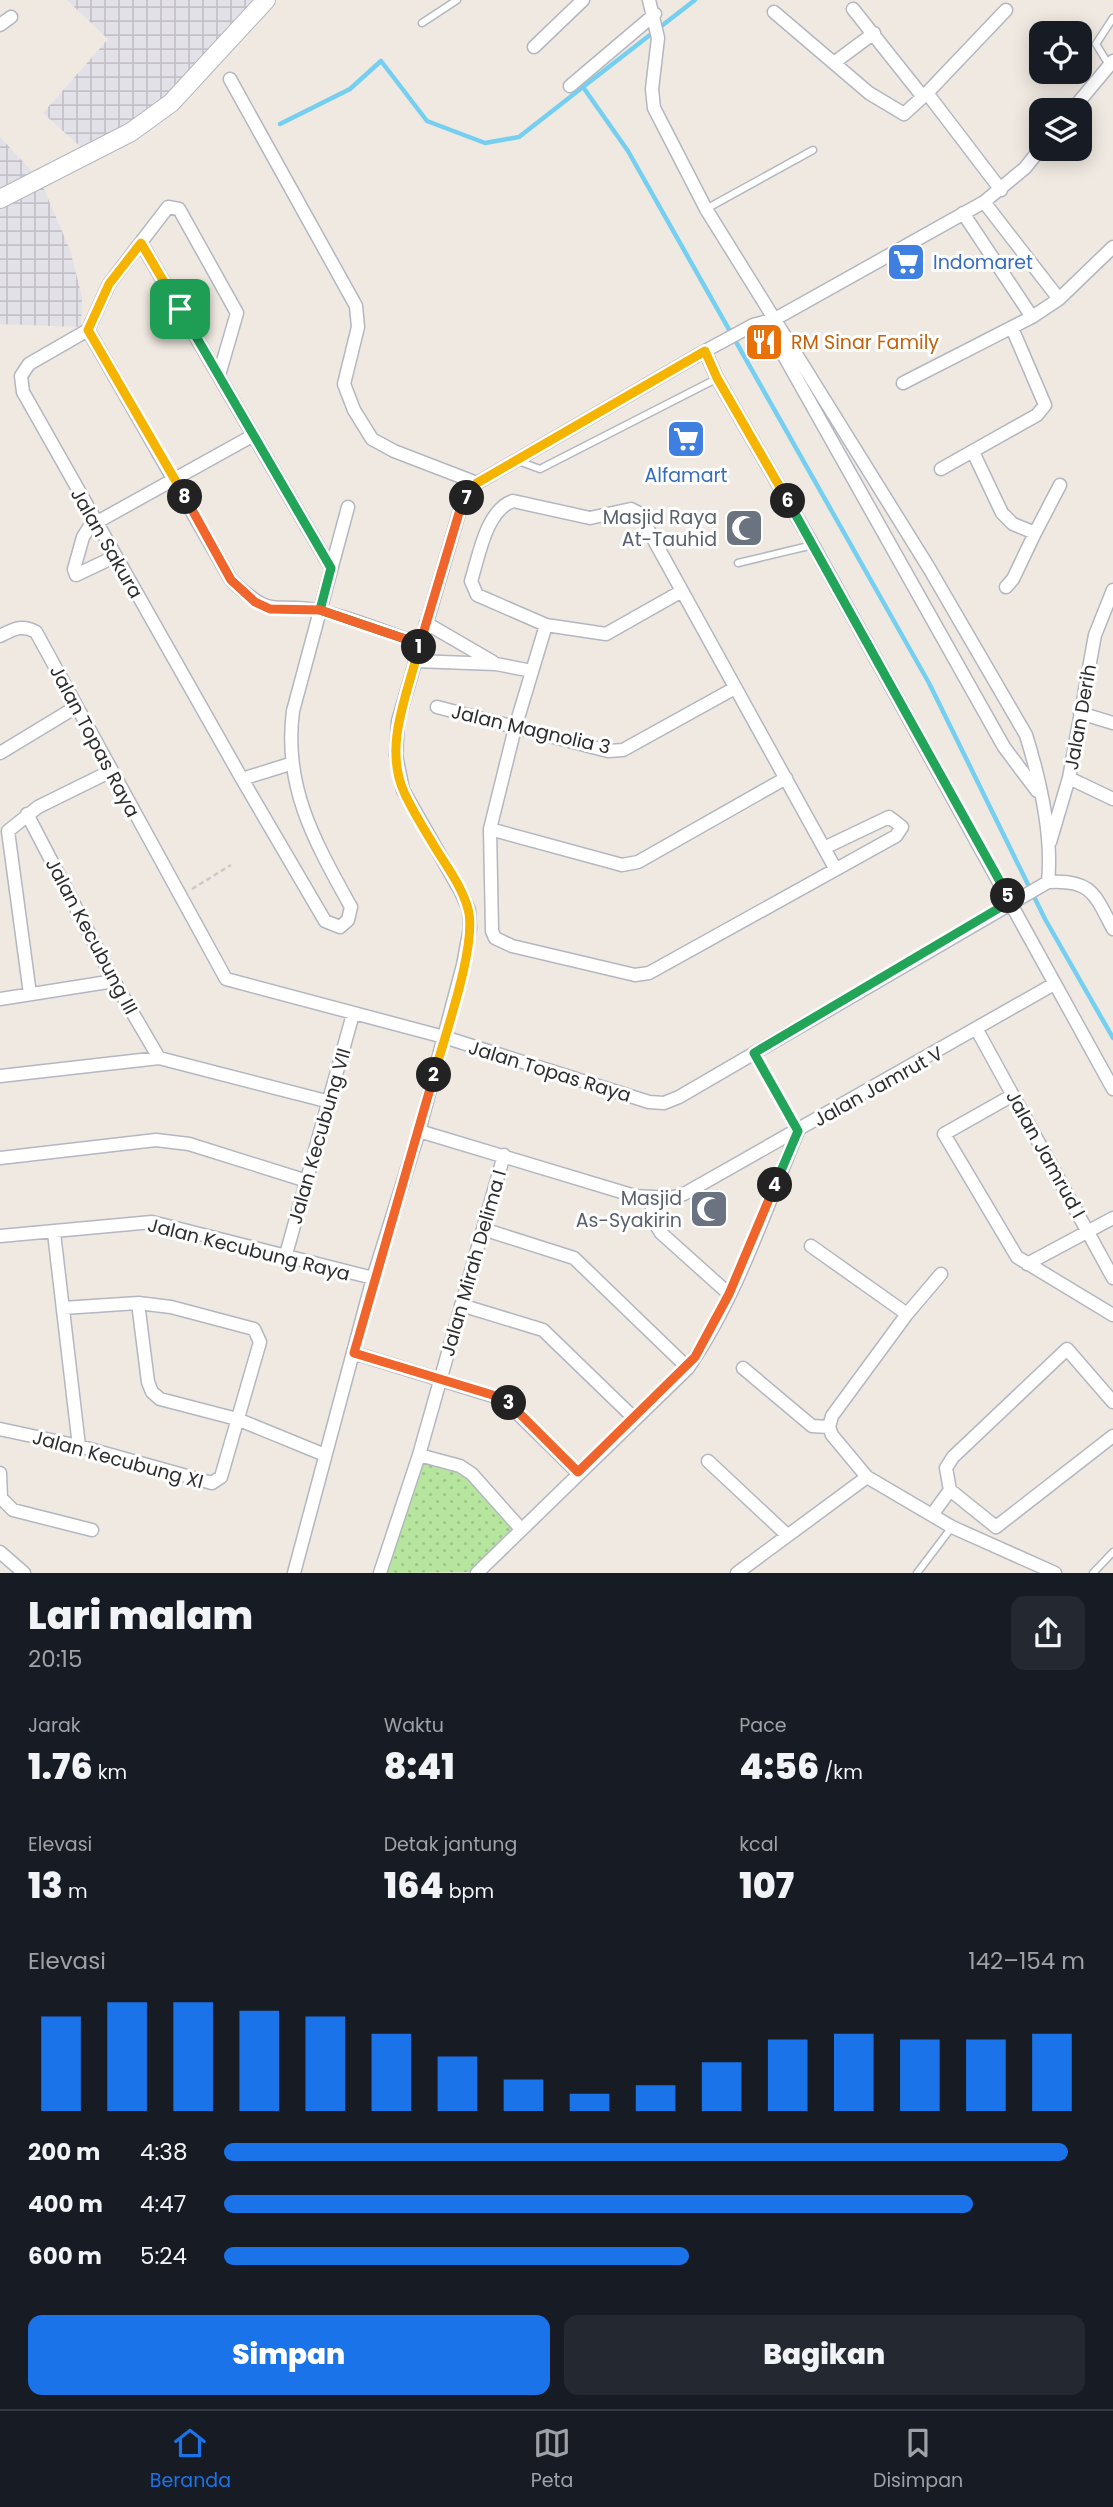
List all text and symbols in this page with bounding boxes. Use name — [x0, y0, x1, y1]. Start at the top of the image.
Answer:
map controls — [1029, 21, 1092, 161]
button: locate — [1029, 21, 1092, 84]
button: layers — [1029, 98, 1092, 161]
supermarket icon: Indomaret — [885, 241, 927, 283]
place label: Indomaret — [933, 249, 1033, 276]
pin — [150, 279, 210, 339]
icon: arrive — [161, 290, 199, 328]
restaurant icon: RM Sinar Family — [743, 321, 785, 363]
place label: RM Sinar Family — [791, 329, 939, 356]
supermarket icon: Alfamart — [665, 418, 707, 460]
place label: Alfamart — [645, 462, 728, 489]
pin: 8 — [168, 480, 202, 514]
pin: 7 — [449, 480, 484, 516]
street label: Jalan Sakura — [64, 483, 149, 603]
text: 8 — [178, 483, 191, 510]
text: 7 — [461, 484, 472, 511]
pin: 6 — [770, 484, 806, 518]
text: 6 — [781, 487, 794, 514]
place label: Masjid Raya At-Tauhid — [603, 504, 717, 553]
mosque icon: Masjid Raya At-Tauhid — [723, 507, 765, 549]
pin: 1 — [402, 630, 436, 664]
text: 1 — [415, 633, 422, 660]
street label: Jalan Topas Raya — [43, 660, 146, 822]
street label: Jalan Derih — [1058, 662, 1103, 772]
street label: Jalan Magnolia 3 — [449, 698, 613, 761]
street label: Jalan Kecubung III — [39, 853, 144, 1019]
pin: 5 — [990, 878, 1026, 914]
text: 5 — [1001, 882, 1014, 909]
street label: Jalan Topas Raya — [465, 1034, 634, 1109]
street label: Jalan Jamrut V — [809, 1040, 948, 1133]
street label: Jalan Kecubung VII — [281, 1045, 358, 1227]
pin: 2 — [416, 1058, 452, 1092]
text: 2 — [428, 1061, 439, 1088]
street label: Jalan Jamrud I — [999, 1086, 1092, 1223]
street label: Jalan Mirah Delima I — [434, 1167, 513, 1359]
pin: 4 — [758, 1168, 792, 1202]
text: 4 — [768, 1171, 781, 1198]
place label: Masjid As-Syakirin — [576, 1185, 682, 1234]
mosque icon: Masjid As-Syakirin — [688, 1188, 730, 1230]
street label: Jalan Kecubung Raya — [145, 1211, 353, 1288]
pin: 3 — [491, 1386, 526, 1420]
text: 3 — [503, 1389, 514, 1416]
street label: Jalan Kecubung XI — [29, 1424, 206, 1495]
text: Lari malam — [28, 1589, 253, 1642]
button: share — [1011, 1596, 1085, 1670]
text: 20:15 — [28, 1643, 82, 1675]
text: Jarak — [28, 1712, 81, 1739]
text: Waktu — [384, 1712, 444, 1739]
text: Pace — [739, 1712, 787, 1739]
text: 1.76 — [28, 1742, 93, 1791]
text: 8:41 — [384, 1742, 455, 1791]
text: 4:56 — [739, 1742, 819, 1791]
text: km — [93, 1759, 127, 1786]
text: /km — [819, 1759, 863, 1786]
text: Elevasi — [28, 1831, 92, 1858]
text: Detak jantung — [384, 1831, 517, 1858]
text: kcal — [739, 1831, 778, 1858]
text: 13 — [28, 1861, 63, 1910]
text: 164 — [384, 1861, 444, 1910]
text: 107 — [739, 1861, 794, 1910]
text: m — [63, 1878, 88, 1905]
text: bpm — [444, 1878, 494, 1905]
text: Elevasi — [28, 1945, 106, 1977]
text: 142–154 m — [968, 1945, 1085, 1977]
text: 200 m — [28, 2136, 100, 2168]
text: 4:38 — [140, 2136, 187, 2168]
text: 400 m — [28, 2188, 103, 2220]
text: 4:47 — [140, 2188, 186, 2220]
text: 600 m — [28, 2240, 102, 2272]
text: 5:24 — [140, 2240, 187, 2272]
button: Simpan — [28, 2315, 550, 2395]
button: Bagikan — [564, 2315, 1085, 2395]
tab: Beranda — [150, 2424, 231, 2495]
tab: Peta — [531, 2424, 573, 2495]
tab: Disimpan — [873, 2424, 963, 2495]

